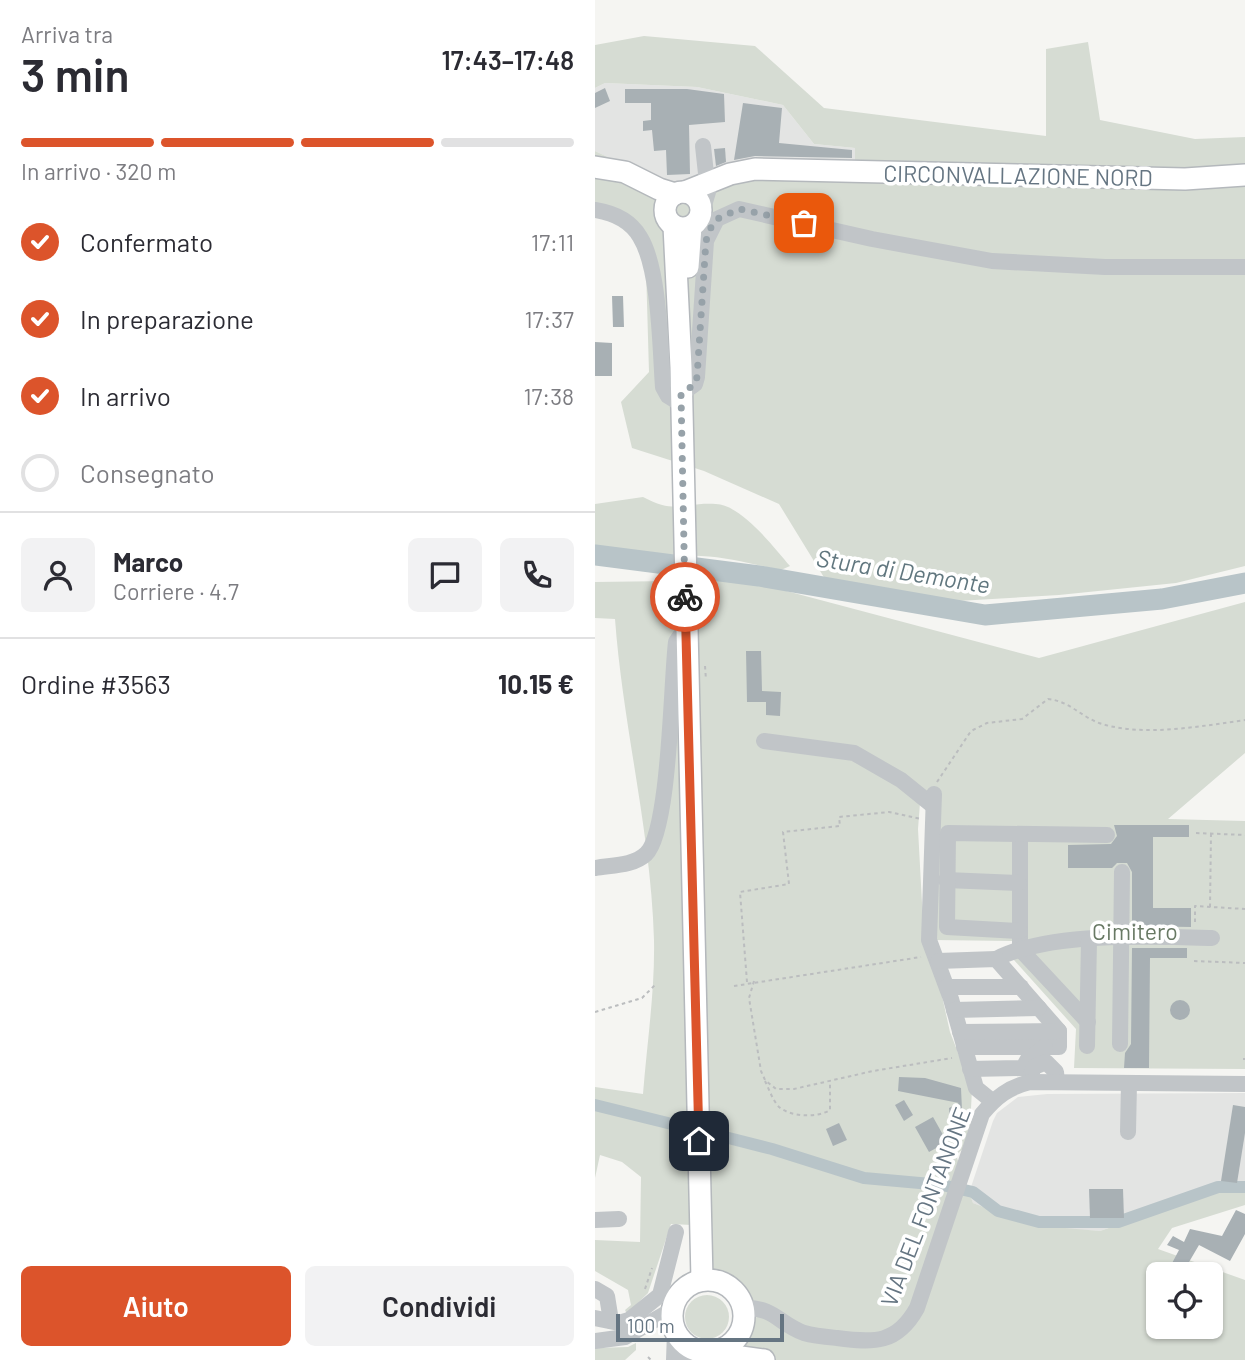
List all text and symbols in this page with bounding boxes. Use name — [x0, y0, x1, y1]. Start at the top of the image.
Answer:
text: Arriva tra — [21, 20, 113, 48]
text: 17:43–17:48 — [442, 44, 574, 75]
text: 3 min — [21, 46, 130, 101]
text: In arrivo · 320 m — [21, 157, 176, 185]
street label: CIRCONVALLAZIONE NORD — [883, 159, 1153, 191]
pin — [774, 193, 834, 253]
icon: bag — [785, 204, 823, 242]
icon: check — [21, 223, 59, 261]
text: Confermato — [80, 226, 213, 257]
text: 17:11 — [531, 228, 574, 256]
icon: check — [21, 300, 59, 338]
text: In preparazione — [80, 303, 254, 334]
text: 17:37 — [525, 305, 574, 333]
icon: check — [21, 377, 59, 415]
text: In arrivo — [80, 380, 171, 411]
text: 17:38 — [523, 382, 574, 410]
text: Consegnato — [80, 457, 215, 488]
button: person — [21, 538, 95, 612]
button: chat — [408, 538, 482, 612]
button: phone — [500, 538, 574, 612]
water label: Stura di Demonte — [815, 543, 992, 599]
text: Marco — [113, 546, 183, 577]
courier — [650, 562, 720, 632]
text: Corriere · 4.7 — [113, 577, 239, 605]
icon: bike — [666, 578, 704, 616]
text: Ordine #3563 — [21, 668, 171, 699]
text: 10.15 € — [498, 668, 574, 699]
park label: Cimitero — [1092, 917, 1178, 945]
street label: VIA DEL FONTANONE — [874, 1103, 976, 1310]
pin — [669, 1111, 729, 1171]
icon: home — [680, 1122, 718, 1160]
map controls — [1146, 1262, 1223, 1339]
button: locate — [1146, 1262, 1223, 1339]
button: Aiuto — [21, 1266, 291, 1346]
button: Condividi — [305, 1266, 574, 1346]
scale bar — [616, 1311, 784, 1343]
text: 100 m — [627, 1314, 675, 1337]

